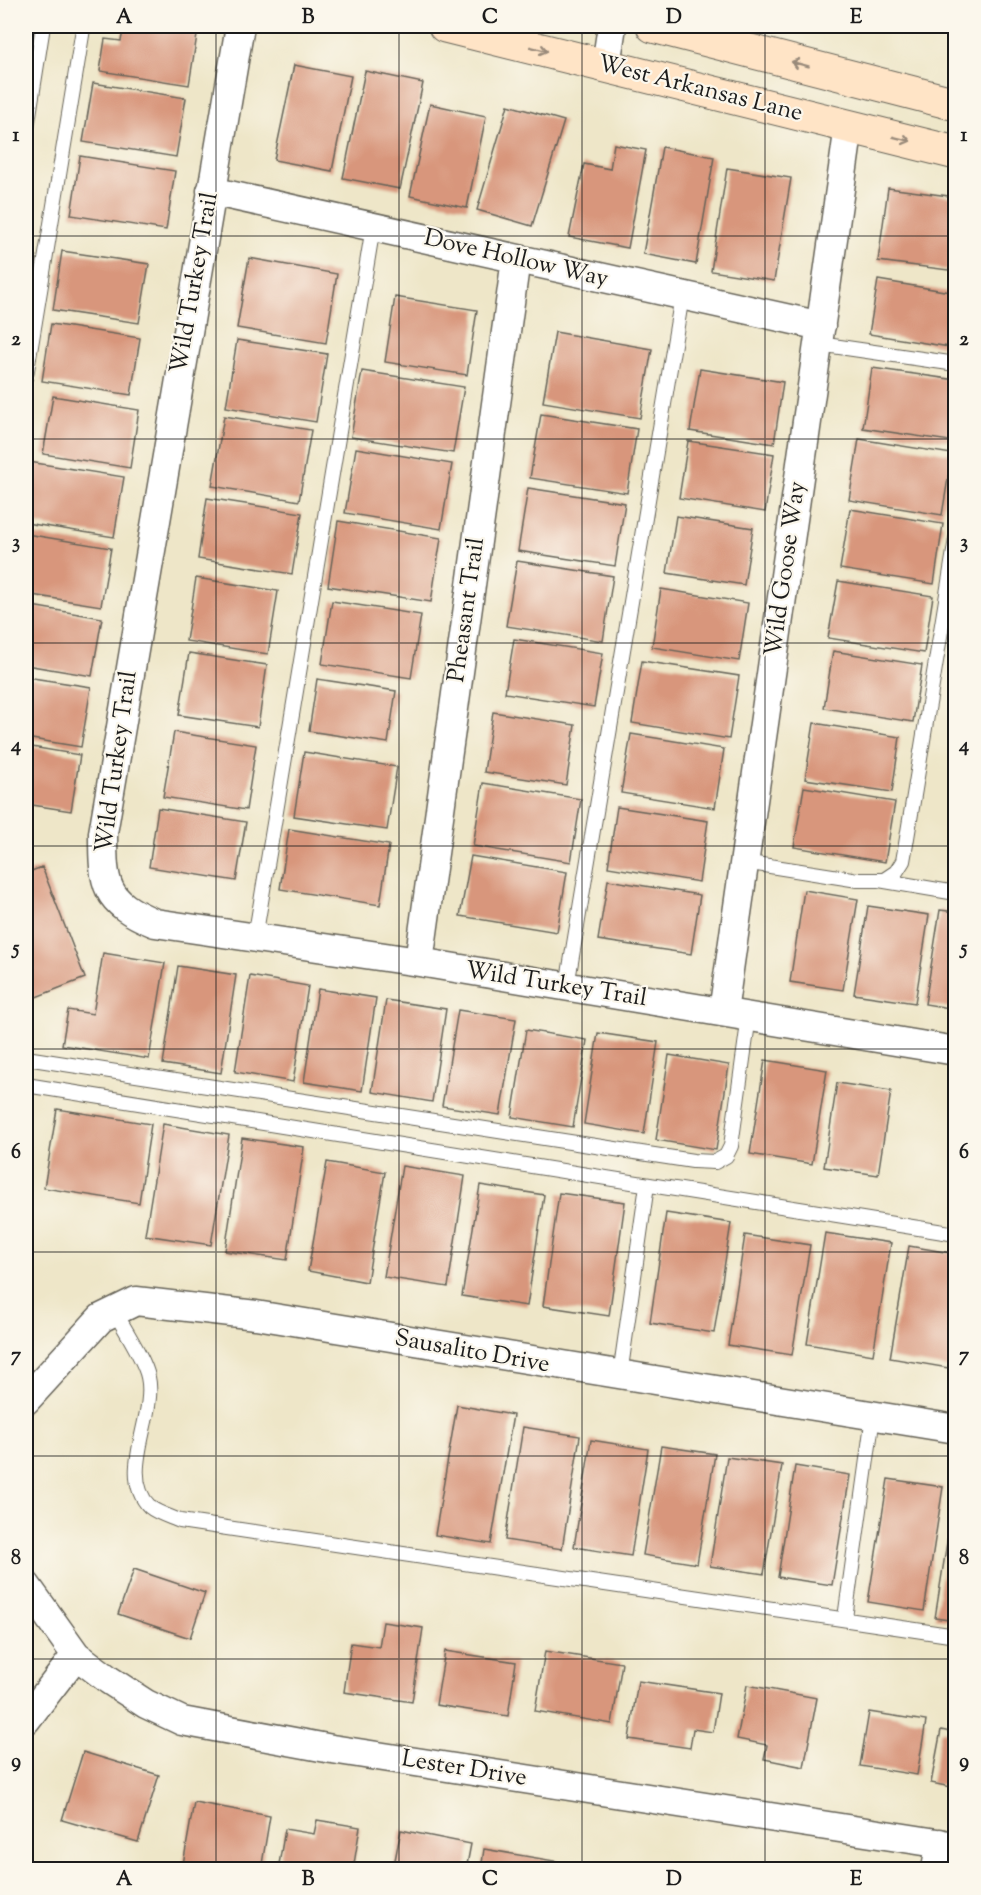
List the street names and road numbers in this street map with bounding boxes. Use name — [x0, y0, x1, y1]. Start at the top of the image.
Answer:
street label: West Arkansas Lane — [594, 47, 806, 131]
street label: Wild Turkey Trail — [162, 189, 228, 376]
street label: Dove Hollow Way — [421, 221, 612, 297]
street label: Wild Goose Way — [757, 479, 815, 659]
street label: Pheasant Trail — [440, 535, 494, 685]
street label: Wild Turkey Trail — [87, 668, 147, 855]
street label: Wild Turkey Trail — [463, 954, 650, 1016]
street label: Sausalito Drive — [392, 1322, 552, 1382]
street label: Lester Drive — [399, 1742, 529, 1796]

